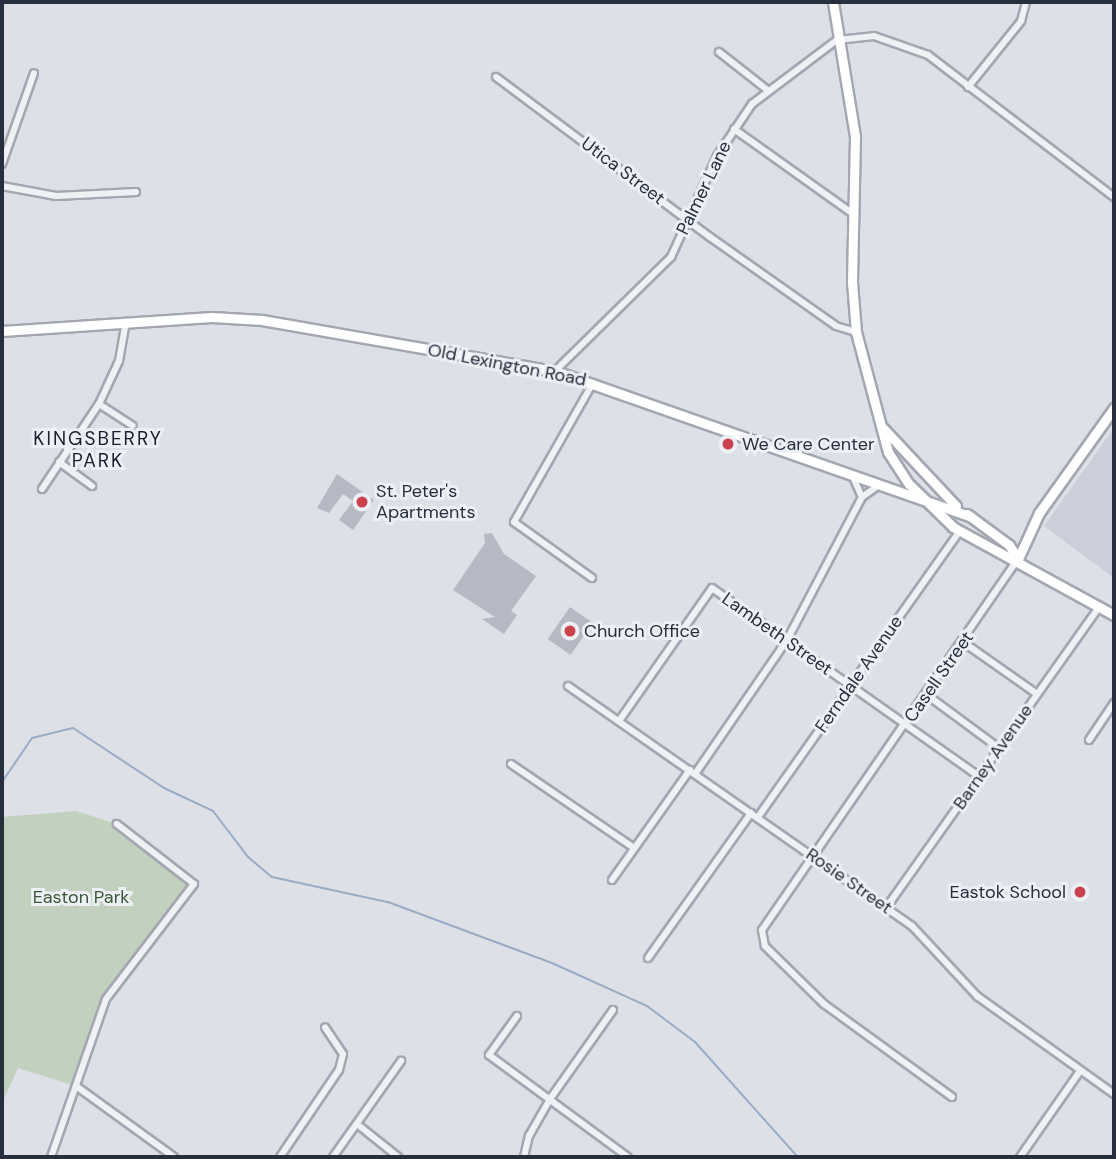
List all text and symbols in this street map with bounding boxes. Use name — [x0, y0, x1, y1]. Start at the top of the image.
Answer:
street label: Utica Street — [577, 133, 669, 209]
street label: Palmer Lane — [672, 138, 736, 238]
street label: Old Lexington Road — [426, 339, 588, 391]
district label: KINGSBERRY PARK — [35, 428, 161, 472]
place label: We Care Center — [742, 433, 875, 455]
marker: We Care Center — [720, 436, 736, 452]
place label: St. Peter's Apartments — [376, 481, 475, 524]
marker: St. Peter's Apartments — [354, 494, 370, 510]
street label: Lambeth Street — [718, 588, 836, 680]
street label: Ferndale Avenue — [811, 611, 907, 737]
place label: Church Office — [584, 620, 700, 642]
marker: Church Office — [562, 623, 578, 639]
street label: Casell Street — [900, 627, 978, 727]
street label: Barney Avenue — [949, 700, 1037, 814]
street label: Rosie Street — [802, 843, 896, 919]
place label: Eastok School — [950, 881, 1066, 903]
marker: Eastok School — [1072, 884, 1088, 900]
park label: Easton Park — [33, 886, 129, 908]

